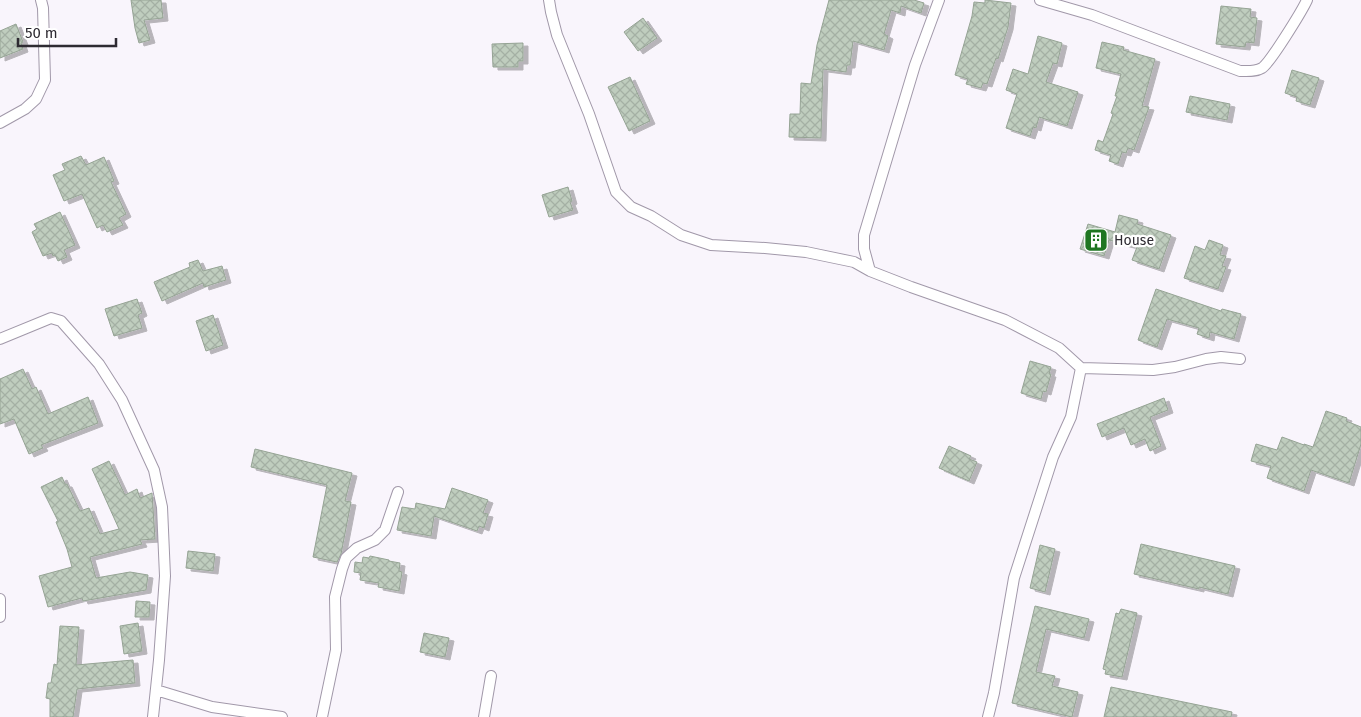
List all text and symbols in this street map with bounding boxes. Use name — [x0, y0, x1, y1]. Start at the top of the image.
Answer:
scale bar — [18, 15, 115, 47]
text: 50 m — [25, 24, 58, 42]
building icon: House — [1083, 227, 1109, 253]
place label: House — [1114, 232, 1154, 249]

